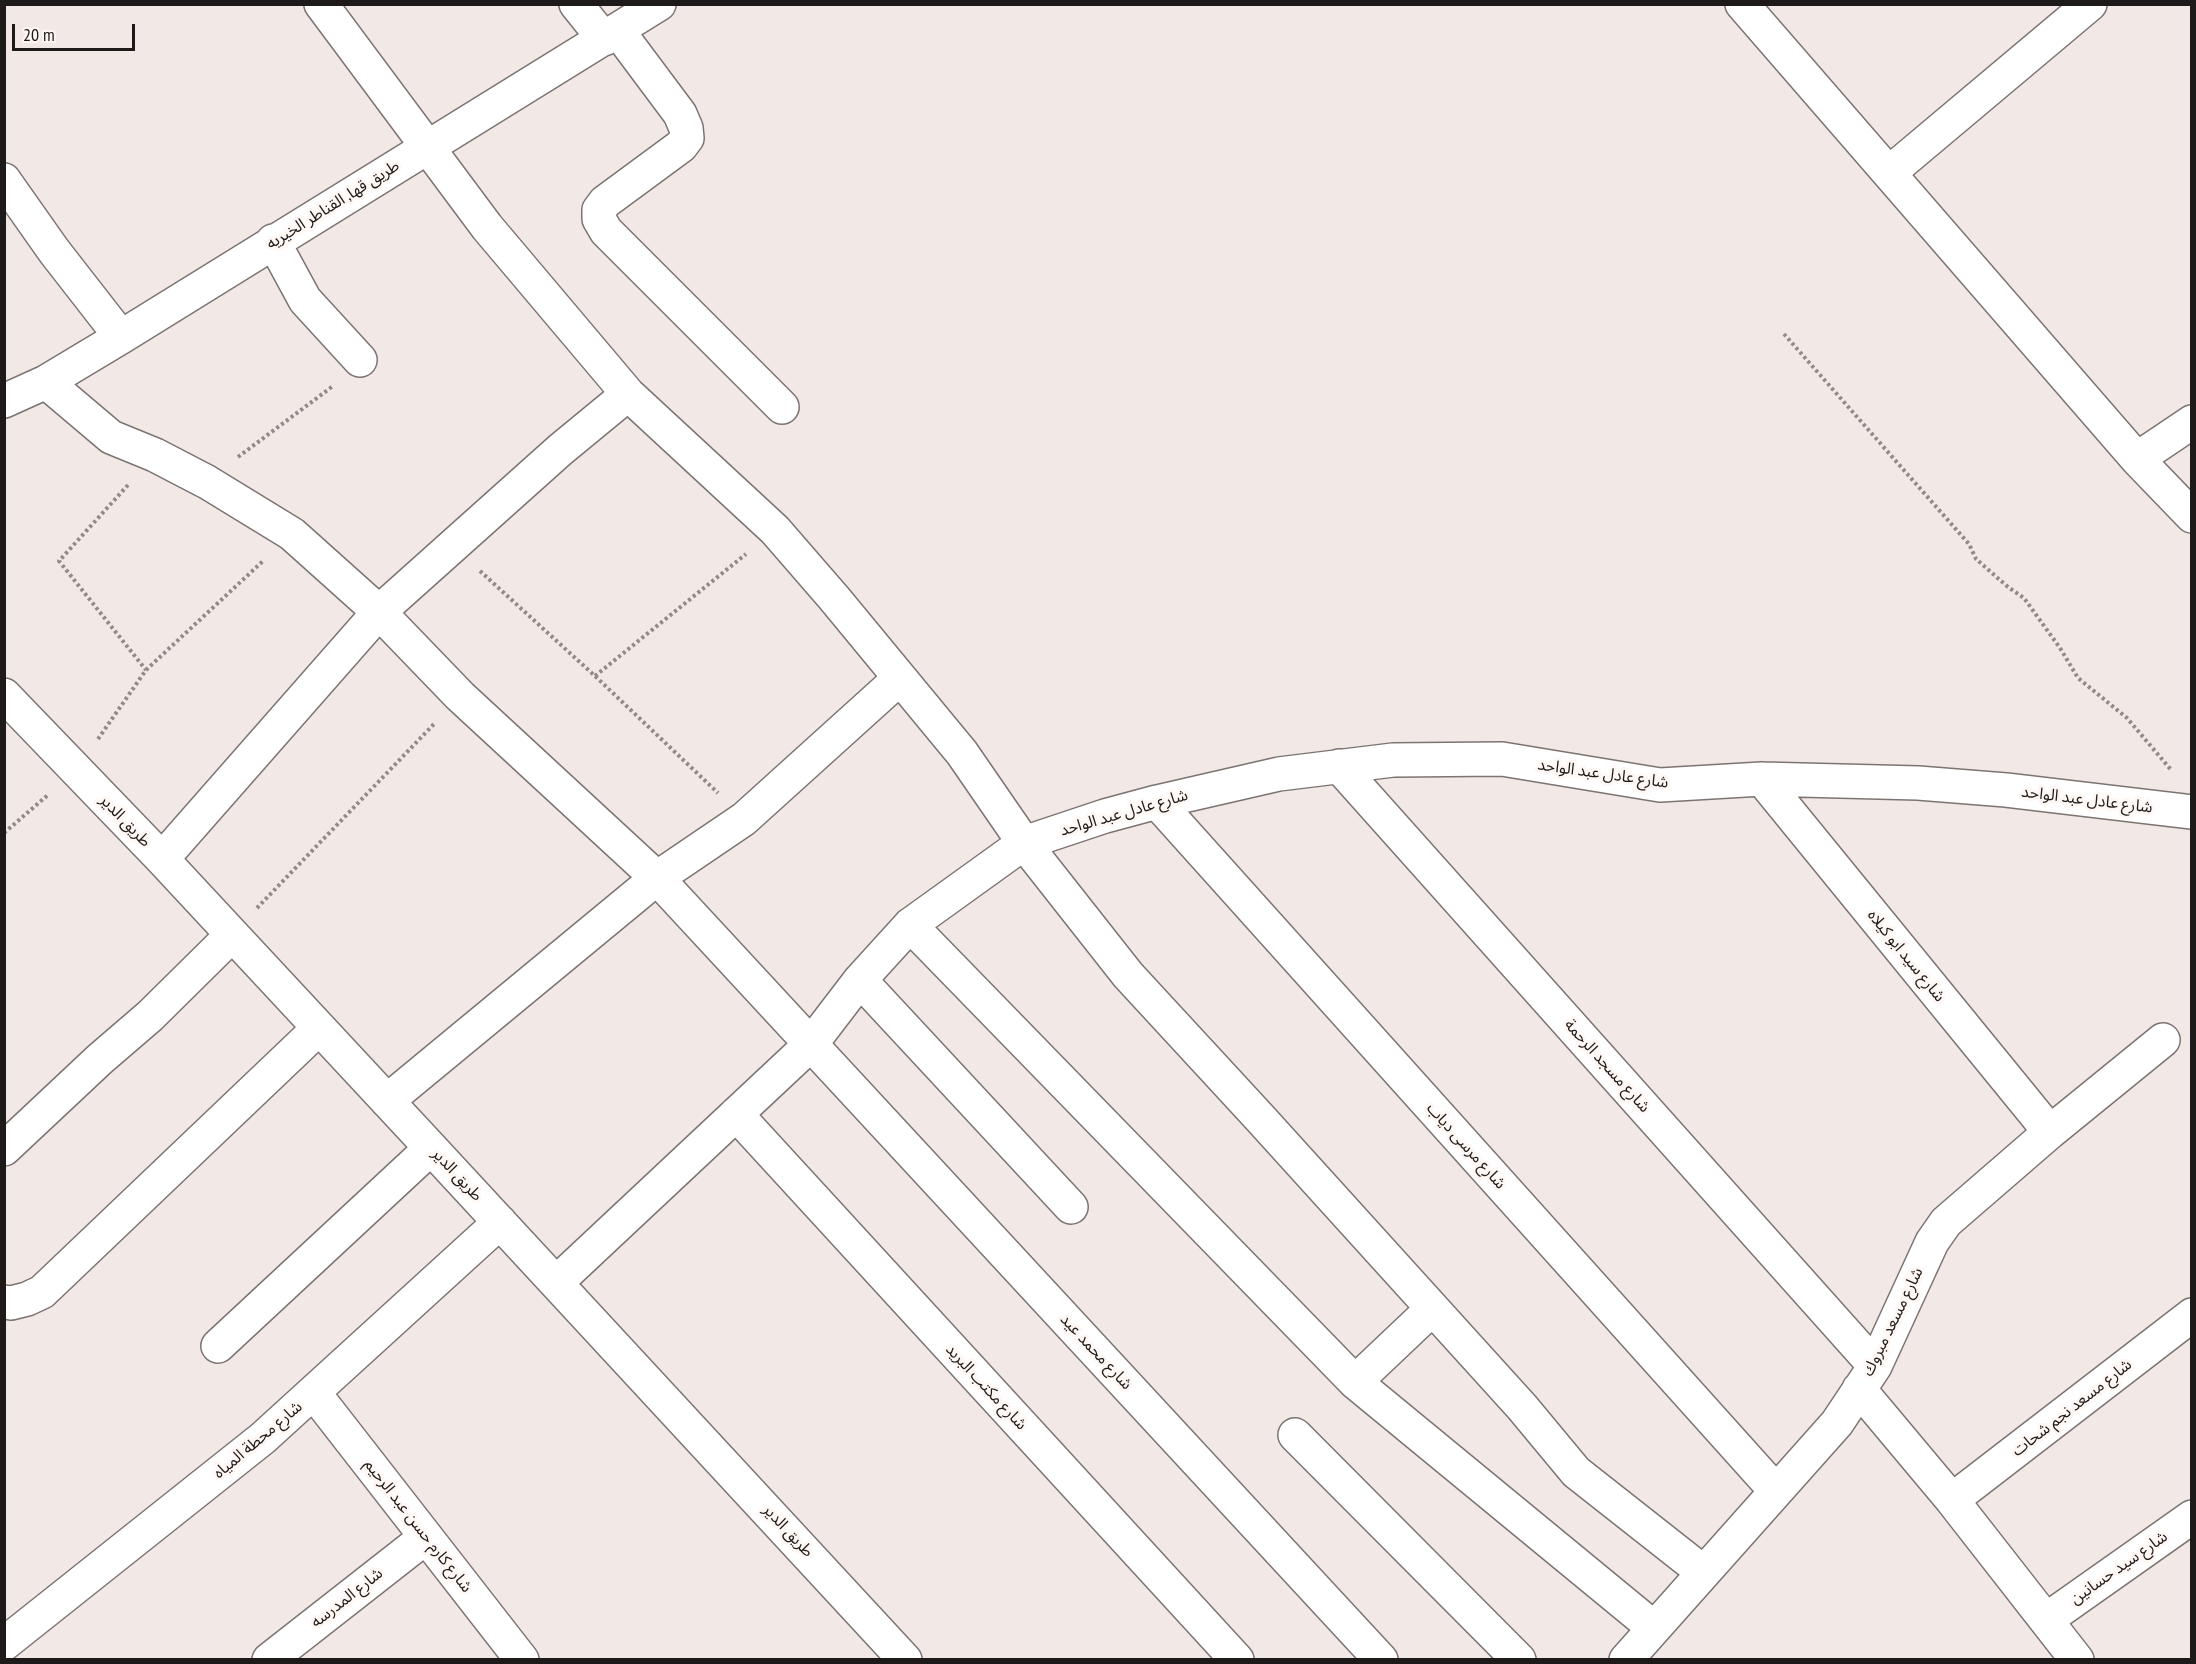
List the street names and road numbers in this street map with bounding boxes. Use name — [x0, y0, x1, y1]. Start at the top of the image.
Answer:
street label: طريق قها, القناطر الخيريه — [263, 156, 403, 254]
street label: شارع عادل عبد الواحد — [1536, 755, 1670, 793]
street label: شارع عادل عبد الواحد — [2020, 782, 2154, 818]
street label: شارع عادل عبد الواحد — [1058, 786, 1190, 840]
street label: طريق الدير — [95, 791, 155, 851]
street label: شارع سيد ابو كيلاه — [1863, 906, 1949, 1006]
street label: شارع مسجد الرحمة — [1560, 1015, 1654, 1117]
street label: شارع مرسى دياب — [1422, 1099, 1510, 1193]
street label: طريق الدير — [428, 1145, 486, 1205]
street label: شارع مسعد مبروك — [1858, 1265, 1928, 1379]
street label: شارع محمد عيد — [1056, 1310, 1136, 1394]
street label: شارع مكتب البريد — [941, 1340, 1031, 1434]
street label: شارع مسعد نجم شحات — [2008, 1355, 2136, 1461]
street label: شارع محطة المياه — [210, 1397, 306, 1483]
street label: شارع كارم حسن عبد الرحيم — [360, 1456, 476, 1596]
street label: طريق الدير — [759, 1501, 817, 1561]
street label: شارع سيد حسانين — [2067, 1527, 2171, 1609]
street label: شارع المدرسه — [307, 1564, 387, 1632]

